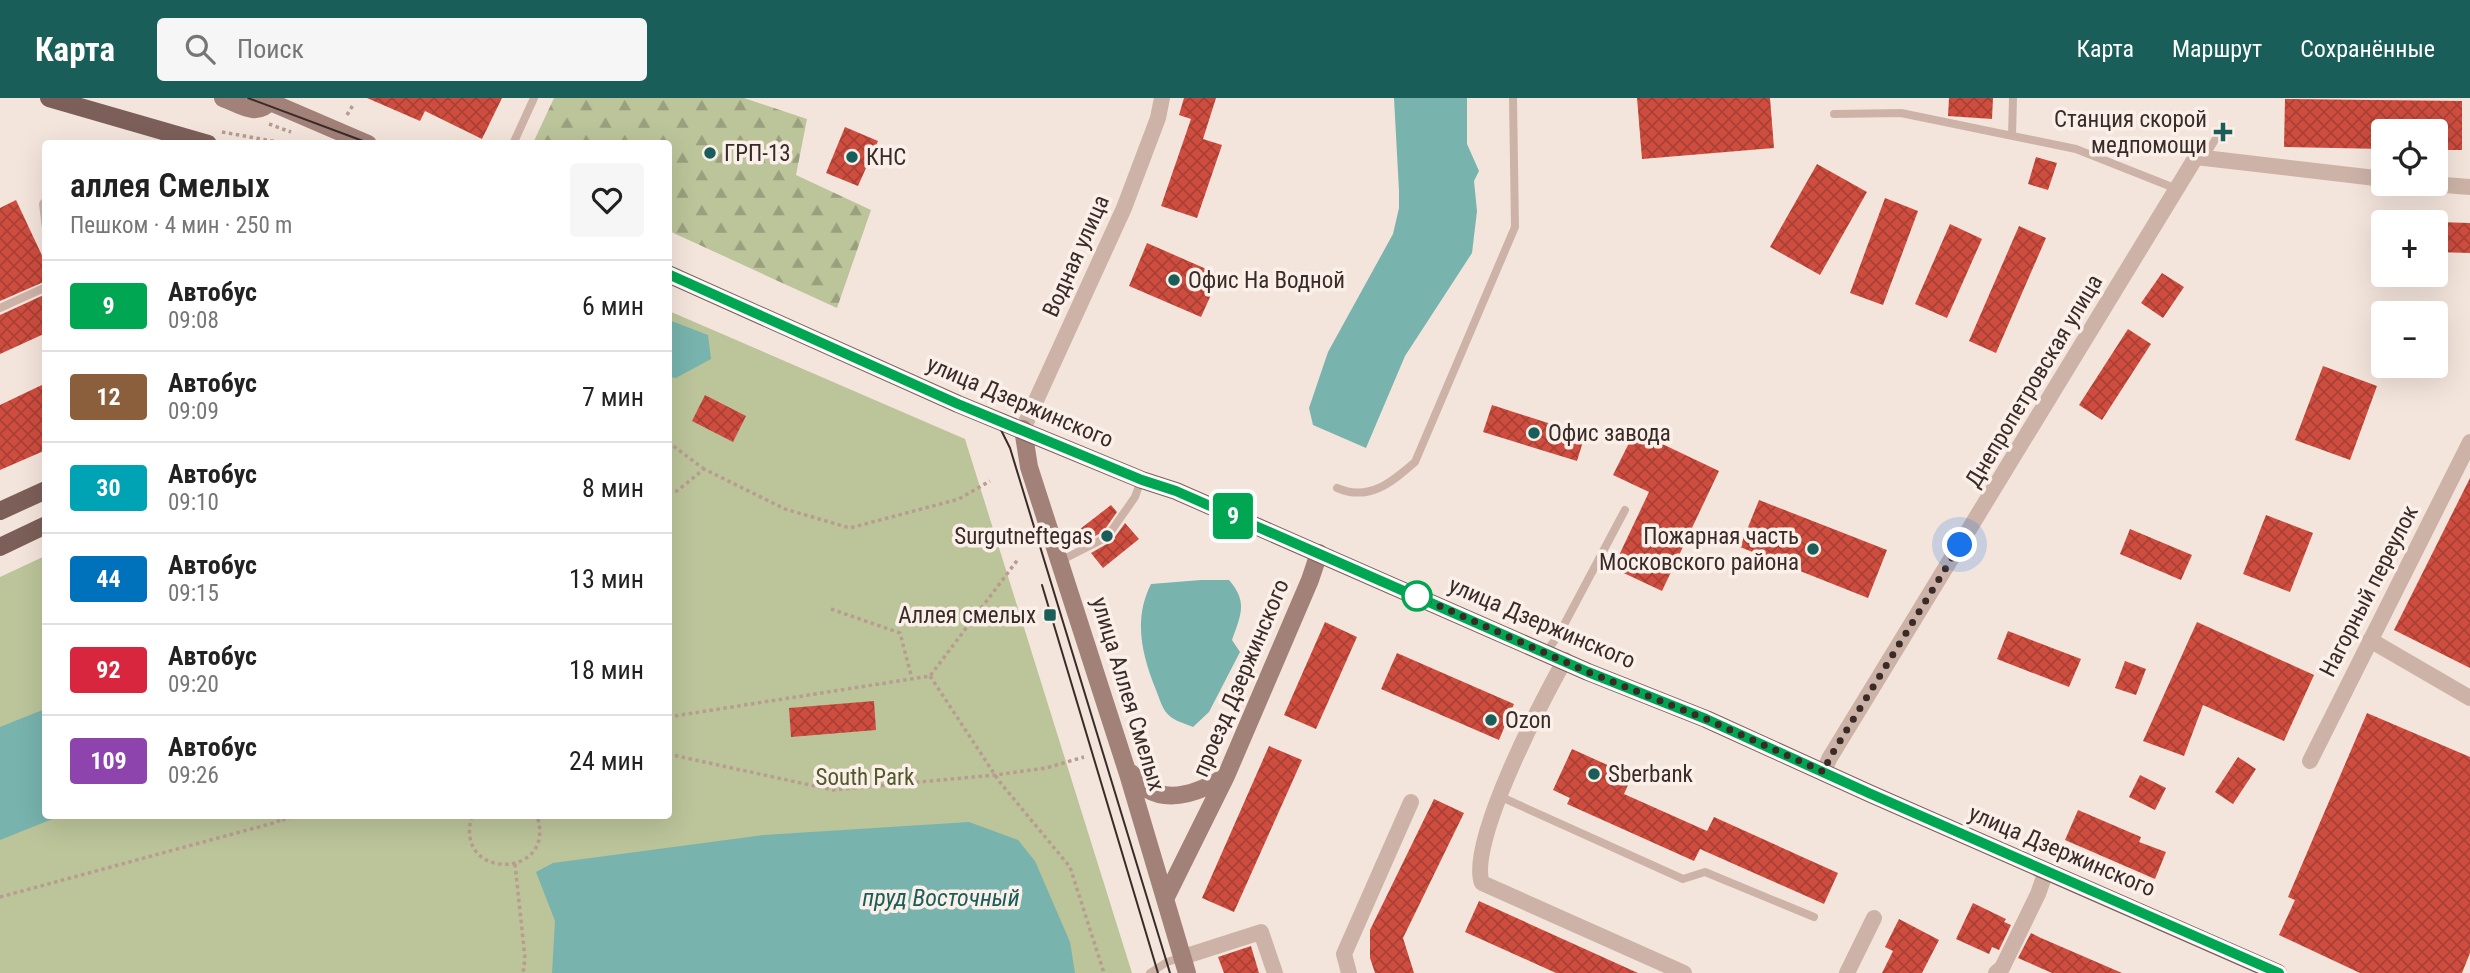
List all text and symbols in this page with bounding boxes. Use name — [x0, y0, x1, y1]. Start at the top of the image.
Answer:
search box — [157, 18, 647, 81]
text: Карта — [35, 30, 115, 69]
icon: search — [181, 30, 219, 68]
text: Поиск — [237, 34, 304, 64]
text: Карта — [2077, 35, 2134, 63]
text: Маршрут — [2172, 35, 2262, 63]
text: Сохранённые — [2300, 35, 2435, 63]
place label: Станция скорой медпомощи — [2054, 106, 2207, 159]
map controls — [2371, 119, 2448, 378]
button: locate — [2371, 119, 2448, 196]
marker: Станция скорой медпомощи — [2213, 122, 2233, 142]
place label: ГРП-13 — [724, 140, 791, 167]
place label: КНС — [866, 144, 906, 171]
marker: ГРП-13 — [702, 145, 718, 161]
marker: КНС — [844, 149, 860, 165]
button: heart — [570, 163, 644, 237]
text: аллея Смелых — [70, 166, 270, 205]
street label: Водная улица — [1037, 191, 1115, 321]
button: + — [2371, 210, 2448, 287]
text: Пешком · 4 мин · 250 m — [70, 212, 292, 239]
place label: Офис На Водной — [1188, 267, 1345, 294]
street label: Днепропетровская улица — [1960, 270, 2108, 492]
marker: Офис На Водной — [1166, 272, 1182, 288]
text: Автобус — [168, 277, 257, 307]
text: 6 мин — [582, 291, 644, 321]
text: 9 — [102, 292, 115, 320]
button: − — [2371, 301, 2448, 378]
text: 09:08 — [168, 307, 219, 334]
street label: улица Дзержинского — [923, 351, 1117, 453]
text: Автобус — [168, 368, 257, 398]
text: 7 мин — [582, 382, 644, 412]
text: 12 — [96, 383, 121, 411]
text: 09:09 — [168, 398, 219, 425]
place label: Офис завода — [1548, 420, 1671, 447]
marker: Офис завода — [1526, 425, 1542, 441]
text: Автобус — [168, 459, 257, 489]
text: 8 мин — [582, 473, 644, 503]
text: 30 — [96, 474, 121, 502]
text: 09:10 — [168, 489, 219, 516]
line badge: 9 — [1210, 493, 1256, 539]
street label: Нагорный переулок — [2314, 501, 2424, 681]
text: 9 — [1227, 502, 1239, 530]
place label: Surgutneftegas — [954, 523, 1093, 550]
place label: Пожарная часть Московского района — [1599, 523, 1799, 576]
your location — [1942, 527, 1977, 562]
marker: Surgutneftegas — [1099, 528, 1115, 544]
marker: Пожарная часть Московского района — [1805, 541, 1821, 557]
text: Автобус — [168, 550, 257, 580]
text: 13 мин — [569, 564, 644, 594]
text: 44 — [96, 565, 121, 593]
street label: улица Дзержинского — [1445, 572, 1639, 674]
street label: проезд Дзержинского — [1187, 575, 1295, 781]
text: 09:15 — [168, 580, 219, 607]
unlabelled marker — [1402, 581, 1432, 611]
street label: улица Аллея Смелых — [1086, 594, 1170, 794]
place label: Аллея смелых — [898, 602, 1036, 629]
marker: Аллея смелых — [1042, 607, 1058, 623]
text: Автобус — [168, 641, 257, 671]
text: 18 мин — [569, 655, 644, 685]
text: 92 — [96, 656, 121, 684]
text: 09:20 — [168, 671, 219, 698]
place label: Ozon — [1505, 707, 1551, 734]
marker: Ozon — [1483, 712, 1499, 728]
text: Автобус — [168, 732, 257, 762]
text: 24 мин — [569, 746, 644, 776]
text: 109 — [90, 747, 127, 775]
place label: Sberbank — [1608, 761, 1694, 788]
text: 09:26 — [168, 762, 219, 789]
park label: South Park — [816, 764, 915, 791]
marker: Sberbank — [1586, 766, 1602, 782]
street label: улица Дзержинского — [1965, 800, 2159, 902]
water label: пруд Восточный — [862, 884, 1020, 912]

